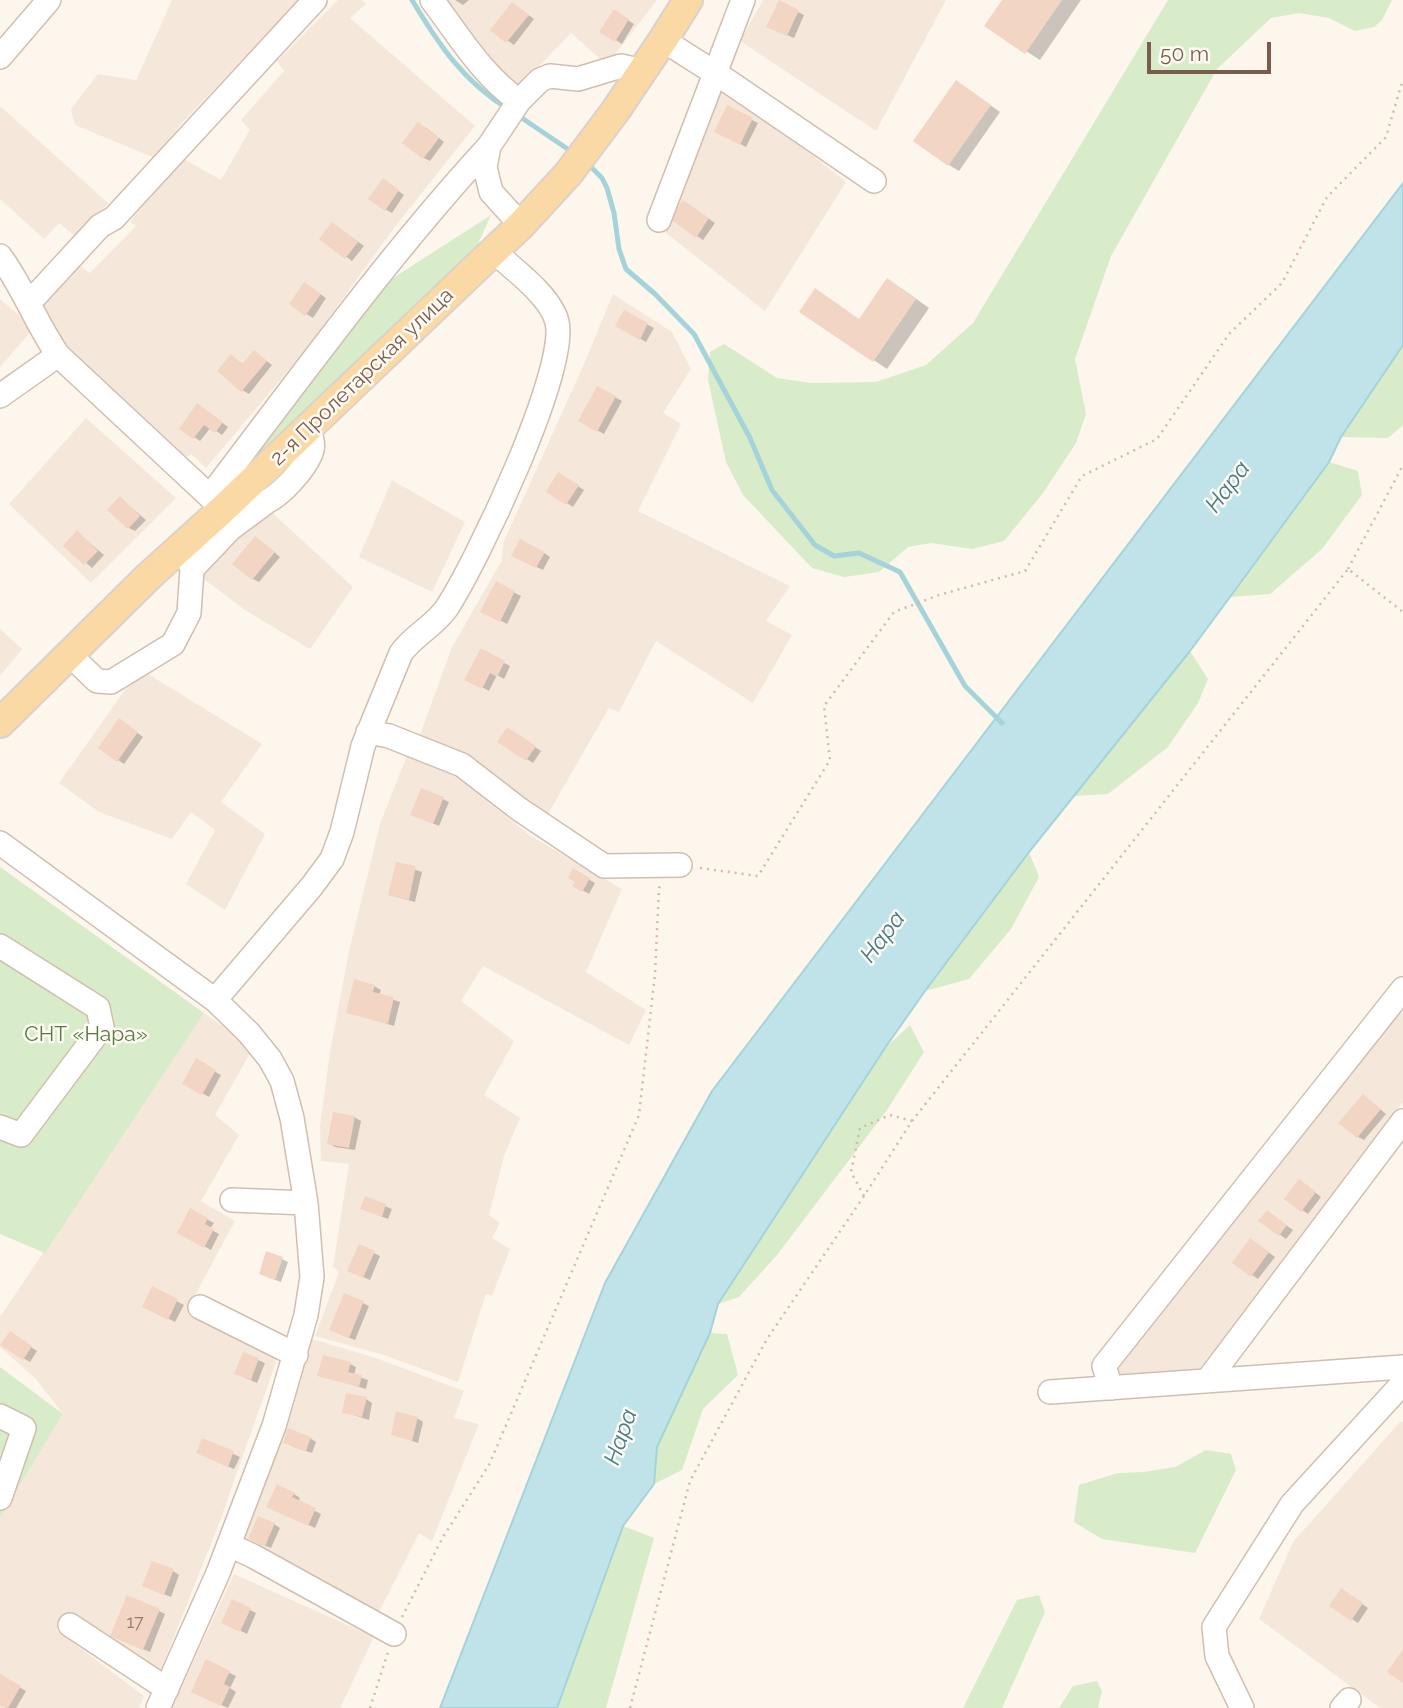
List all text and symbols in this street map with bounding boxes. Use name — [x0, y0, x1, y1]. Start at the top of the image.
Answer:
scale bar — [1151, 28, 1275, 72]
text: 50 m — [1160, 41, 1209, 66]
street label: 2-я Пролетарская улица — [265, 283, 459, 471]
water label: Нара — [1200, 456, 1256, 518]
water label: Нара — [855, 906, 911, 968]
park label: СНТ «Нара» — [24, 1022, 148, 1048]
water label: Нара — [599, 1405, 643, 1469]
house number: 17 — [126, 1612, 144, 1634]

